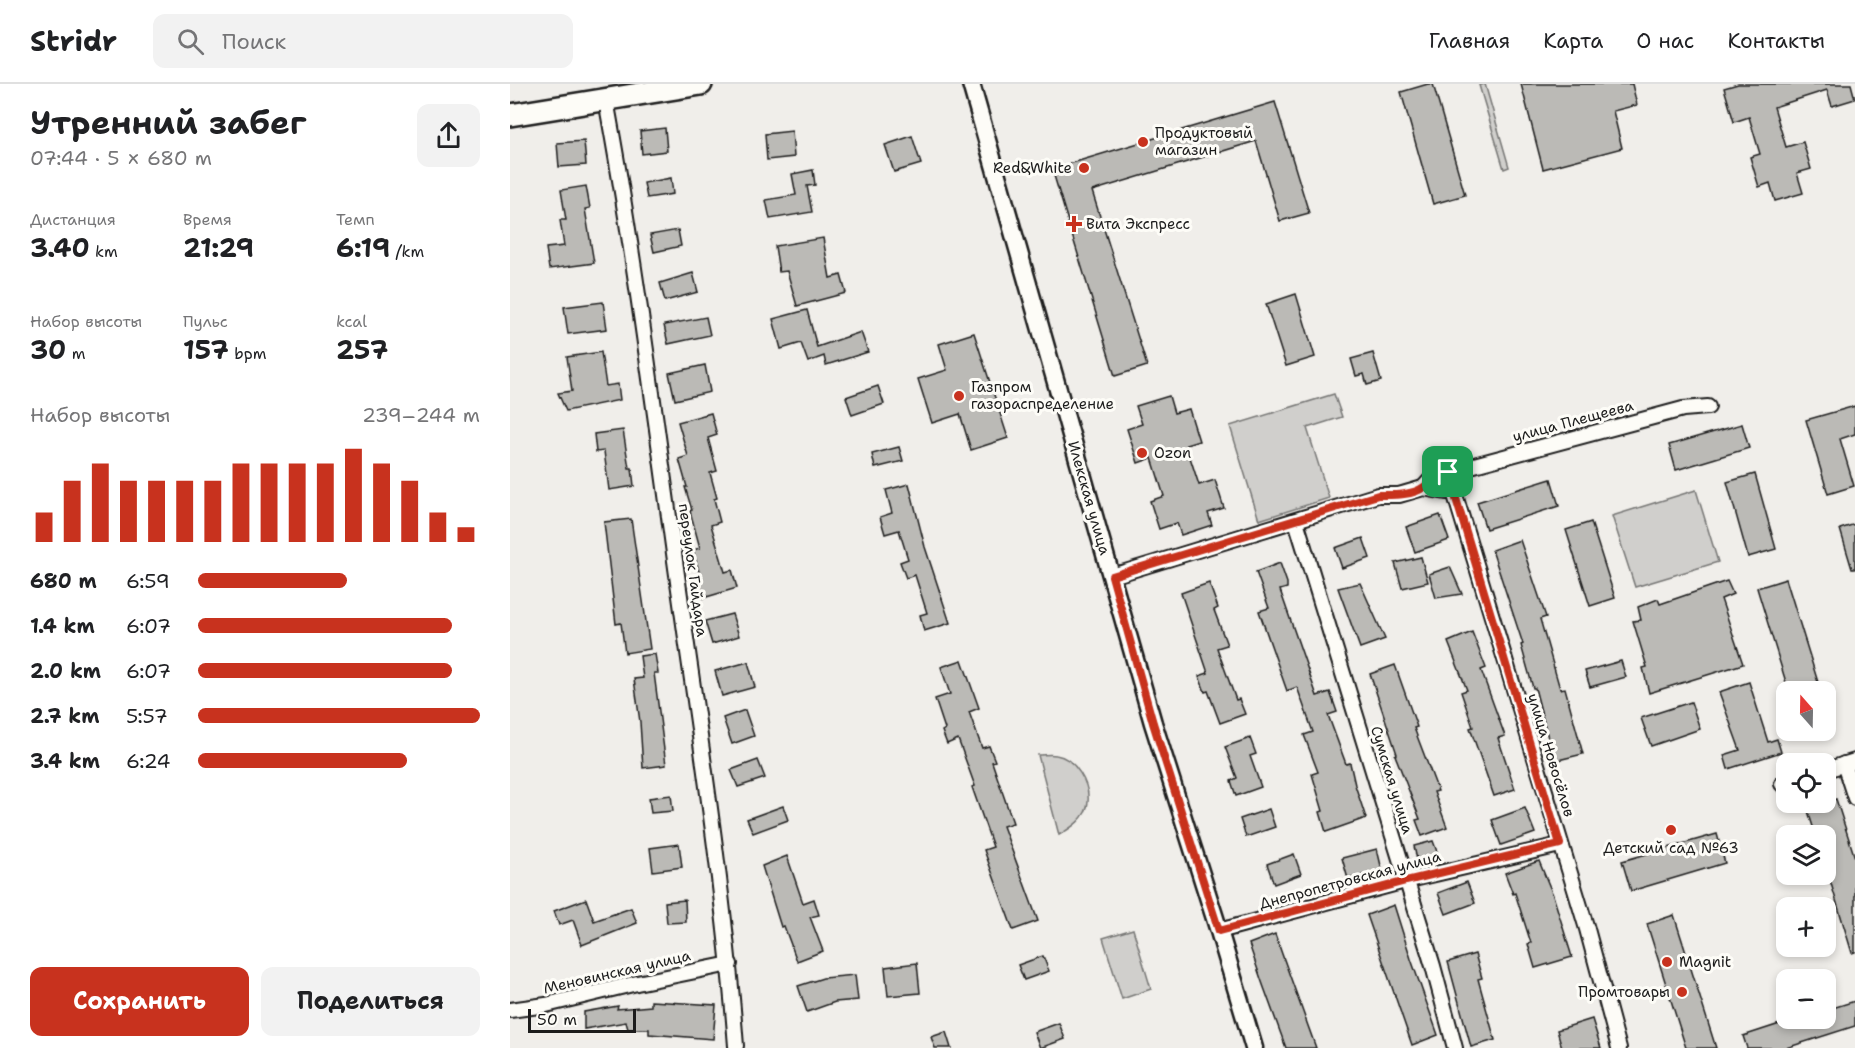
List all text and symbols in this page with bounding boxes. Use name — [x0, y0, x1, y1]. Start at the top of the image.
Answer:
search box — [153, 14, 573, 68]
text: Stridr — [30, 22, 117, 60]
icon: search — [174, 25, 207, 58]
text: Поиск — [222, 27, 286, 56]
text: Главная — [1429, 27, 1510, 55]
text: Карта — [1543, 27, 1603, 55]
text: О нас — [1636, 27, 1694, 55]
text: Контакты — [1727, 27, 1825, 55]
text: Утренний забег — [30, 100, 307, 145]
button: share — [417, 104, 480, 167]
place label: Продуктовый магазин — [1155, 123, 1253, 160]
marker: Продуктовый магазин — [1136, 135, 1150, 149]
text: 07:44 · 5 × 680 m — [30, 145, 212, 171]
place label: Red&White — [993, 158, 1072, 178]
marker: Red&White — [1077, 161, 1091, 175]
text: Дистанция — [30, 209, 116, 230]
text: Время — [183, 209, 232, 230]
text: Темп — [336, 209, 375, 230]
place label: Вита Экспресс — [1086, 214, 1190, 234]
marker: Вита Экспресс — [1067, 217, 1081, 231]
text: 3.40 — [30, 230, 90, 265]
text: 21:29 — [183, 230, 254, 265]
text: 6:19 — [336, 230, 390, 265]
text: km — [90, 241, 118, 262]
text: /km — [390, 241, 424, 262]
text: Набор высоты — [30, 311, 142, 332]
text: Пульс — [183, 311, 228, 332]
text: kcal — [336, 311, 367, 332]
text: 30 — [30, 332, 66, 367]
text: 157 — [183, 332, 229, 367]
text: 257 — [336, 332, 388, 367]
text: m — [66, 343, 86, 364]
text: bpm — [229, 343, 266, 364]
place label: Газпром газораспределение — [971, 377, 1114, 414]
marker: Газпром газораспределение — [952, 389, 966, 403]
street label: улица Плещеева — [1510, 395, 1636, 447]
text: Набор высоты — [30, 402, 170, 428]
text: 239–244 m — [362, 402, 480, 428]
street label: Илекская улица — [1063, 439, 1115, 558]
place label: Ozon — [1154, 443, 1191, 463]
marker: Ozon — [1135, 446, 1149, 460]
pin — [1422, 446, 1473, 497]
icon: arrive — [1431, 455, 1464, 488]
street label: переулок Гайдара — [674, 502, 712, 638]
text: 680 m — [30, 568, 97, 594]
text: 6:59 — [126, 568, 170, 594]
text: 1.4 km — [30, 613, 95, 639]
text: 6:07 — [126, 613, 171, 639]
text: 2.0 km — [30, 658, 101, 684]
text: 6:07 — [126, 658, 171, 684]
north arrow — [1776, 681, 1836, 741]
map controls — [1776, 681, 1836, 1029]
street label: улица Новосёлов — [1523, 691, 1579, 819]
text: 2.7 km — [30, 703, 99, 729]
text: 5:57 — [126, 703, 168, 729]
street label: Сумская улица — [1366, 724, 1418, 837]
text: 3.4 km — [30, 748, 100, 774]
text: 6:24 — [126, 748, 170, 774]
button: locate — [1776, 753, 1836, 813]
marker: Детский сад №63 — [1664, 823, 1678, 837]
button: layers — [1776, 825, 1836, 885]
place label: Детский сад №63 — [1603, 838, 1739, 858]
street label: Днепропетровская улица — [1257, 846, 1444, 914]
button: + — [1776, 897, 1836, 957]
street label: Меновинская улица — [541, 945, 693, 999]
place label: Magnit — [1679, 952, 1731, 972]
marker: Magnit — [1660, 955, 1674, 969]
button: Сохранить — [30, 967, 249, 1036]
button: Поделиться — [261, 967, 480, 1036]
button: − — [1776, 969, 1836, 1029]
place label: Промтовары — [1578, 982, 1670, 1002]
marker: Промтовары — [1675, 985, 1689, 999]
scale bar — [528, 1006, 636, 1034]
text: 50 m — [537, 1009, 577, 1030]

